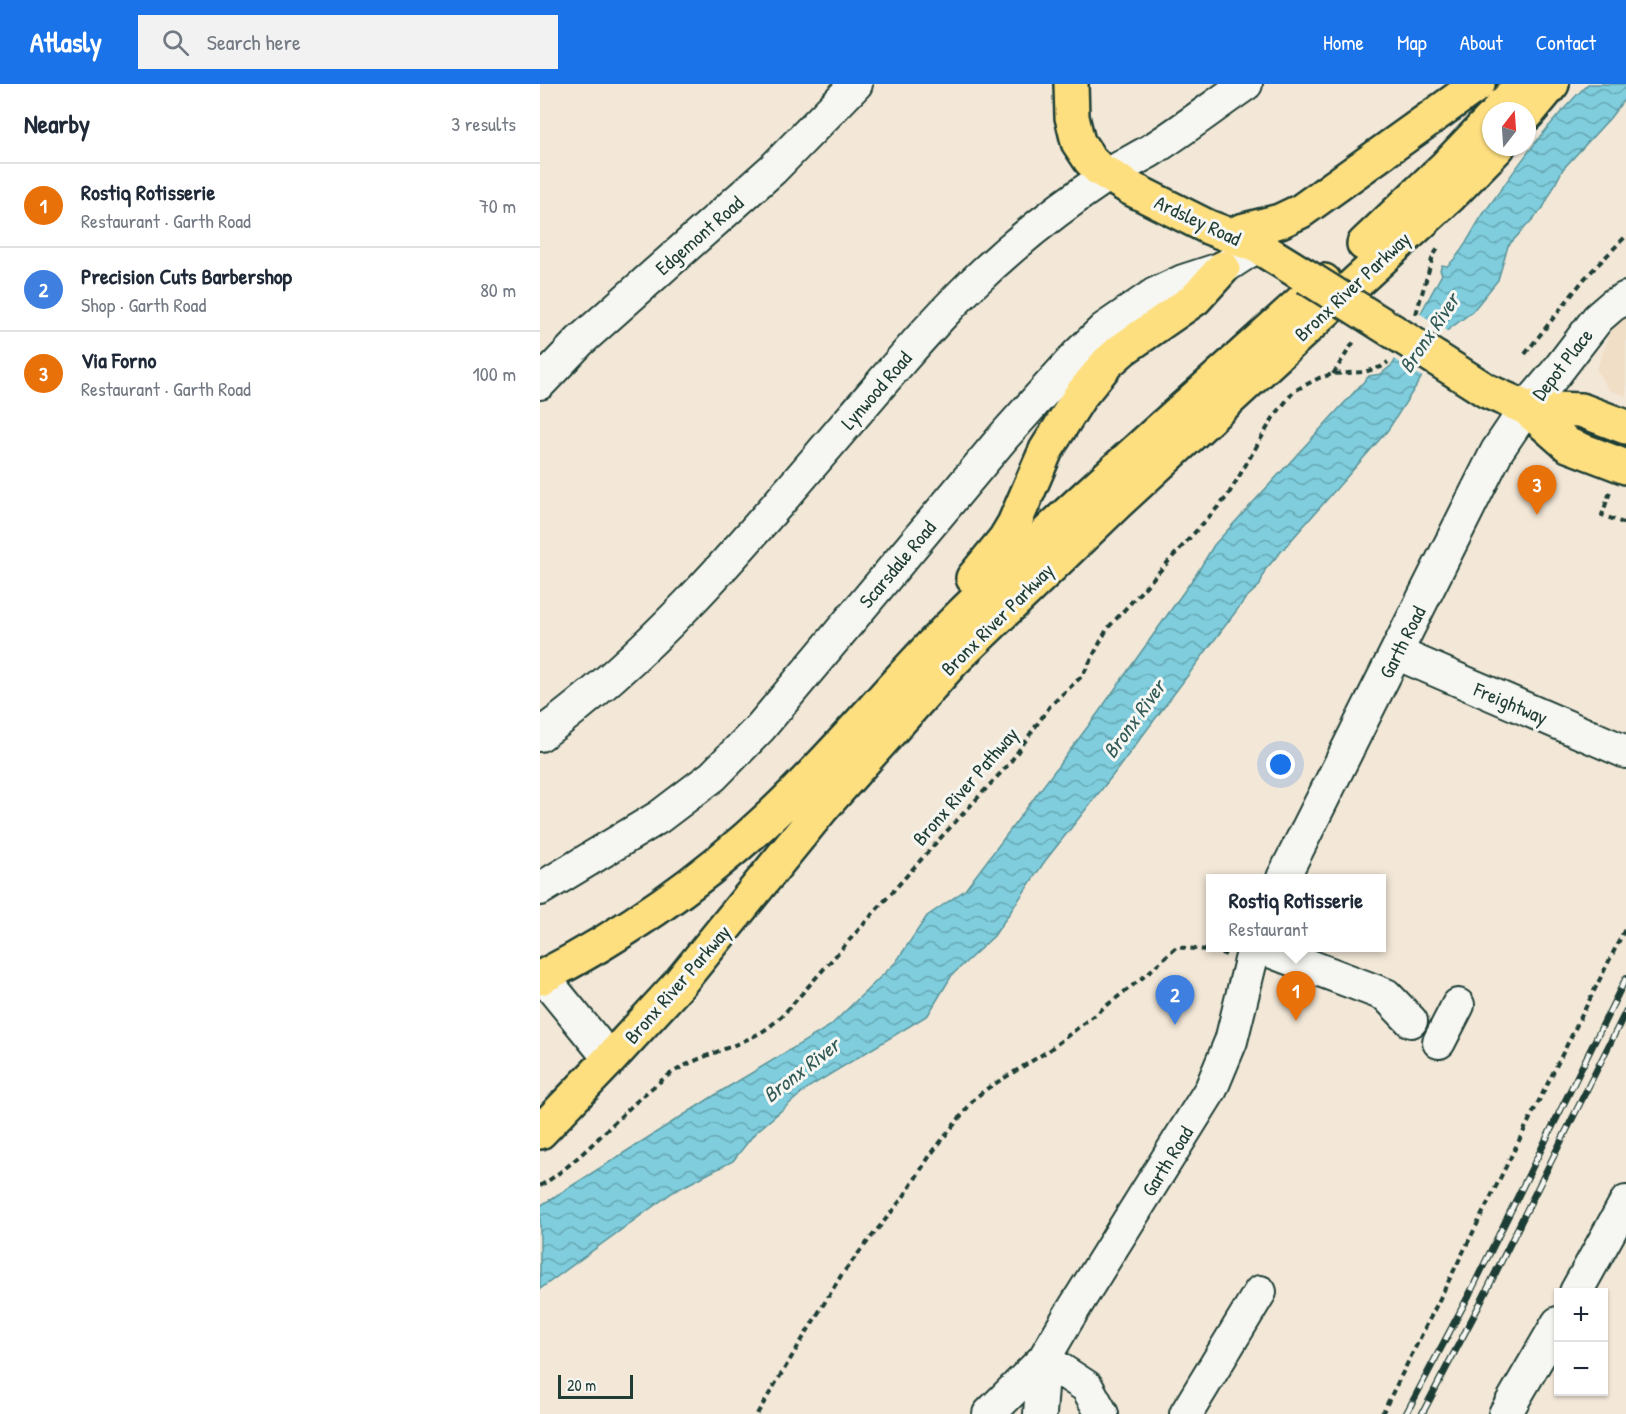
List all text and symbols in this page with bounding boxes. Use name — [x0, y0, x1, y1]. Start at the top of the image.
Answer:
search box — [138, 15, 558, 69]
text: Atlasly — [30, 23, 102, 61]
icon: search — [159, 26, 192, 59]
text: Search here — [207, 27, 301, 57]
text: Home — [1323, 28, 1364, 57]
text: Map — [1397, 28, 1427, 57]
text: About — [1460, 28, 1503, 57]
text: Contact — [1536, 28, 1596, 57]
north arrow — [1482, 102, 1536, 156]
text: Nearby — [24, 106, 90, 141]
text: 3 results — [451, 110, 516, 137]
text: Rostiq Rotisserie — [81, 177, 215, 207]
street label: Ardsley Road — [1151, 188, 1246, 252]
street label: Edgemont Road — [649, 189, 749, 281]
text: 1 — [40, 192, 47, 219]
text: 70 m — [479, 192, 516, 219]
text: Restaurant · Garth Road — [81, 207, 251, 234]
street label: Bronx River Parkway — [1288, 225, 1416, 347]
text: Precision Cuts Barbershop — [81, 261, 292, 291]
text: 2 — [39, 276, 48, 303]
text: 80 m — [480, 276, 516, 303]
water label: Bronx River — [1392, 285, 1468, 378]
text: Shop · Garth Road — [81, 291, 206, 318]
street label: Depot Place — [1525, 323, 1599, 405]
text: Via Forno — [81, 345, 156, 375]
street label: Lynwood Road — [834, 345, 918, 435]
text: 3 — [39, 360, 48, 387]
text: 100 m — [473, 360, 516, 387]
text: Restaurant · Garth Road — [81, 375, 251, 402]
pin: 3 — [1518, 466, 1556, 515]
street label: Scarsdale Road — [852, 514, 942, 613]
street label: Bronx River Parkway — [935, 557, 1059, 681]
street label: Garth Road — [1372, 601, 1432, 683]
water label: Bronx River — [1096, 672, 1174, 764]
street label: Freightway — [1469, 675, 1552, 731]
street label: Bronx River Pathway — [906, 721, 1024, 851]
your location — [1266, 750, 1295, 779]
popup — [1206, 874, 1386, 952]
text: Rostiq Rotisserie — [1229, 885, 1363, 915]
text: Restaurant — [1229, 915, 1308, 942]
street label: Bronx River Parkway — [618, 919, 736, 1049]
pin: 1 — [1276, 972, 1316, 1021]
pin: 2 — [1156, 976, 1194, 1025]
water label: Bronx River — [757, 1029, 848, 1109]
street label: Garth Road — [1135, 1121, 1199, 1201]
map controls — [1554, 1288, 1608, 1396]
button: + — [1554, 1288, 1608, 1342]
button: − — [1554, 1342, 1608, 1396]
scale bar — [558, 1372, 633, 1400]
text: 20 m — [567, 1374, 596, 1396]

